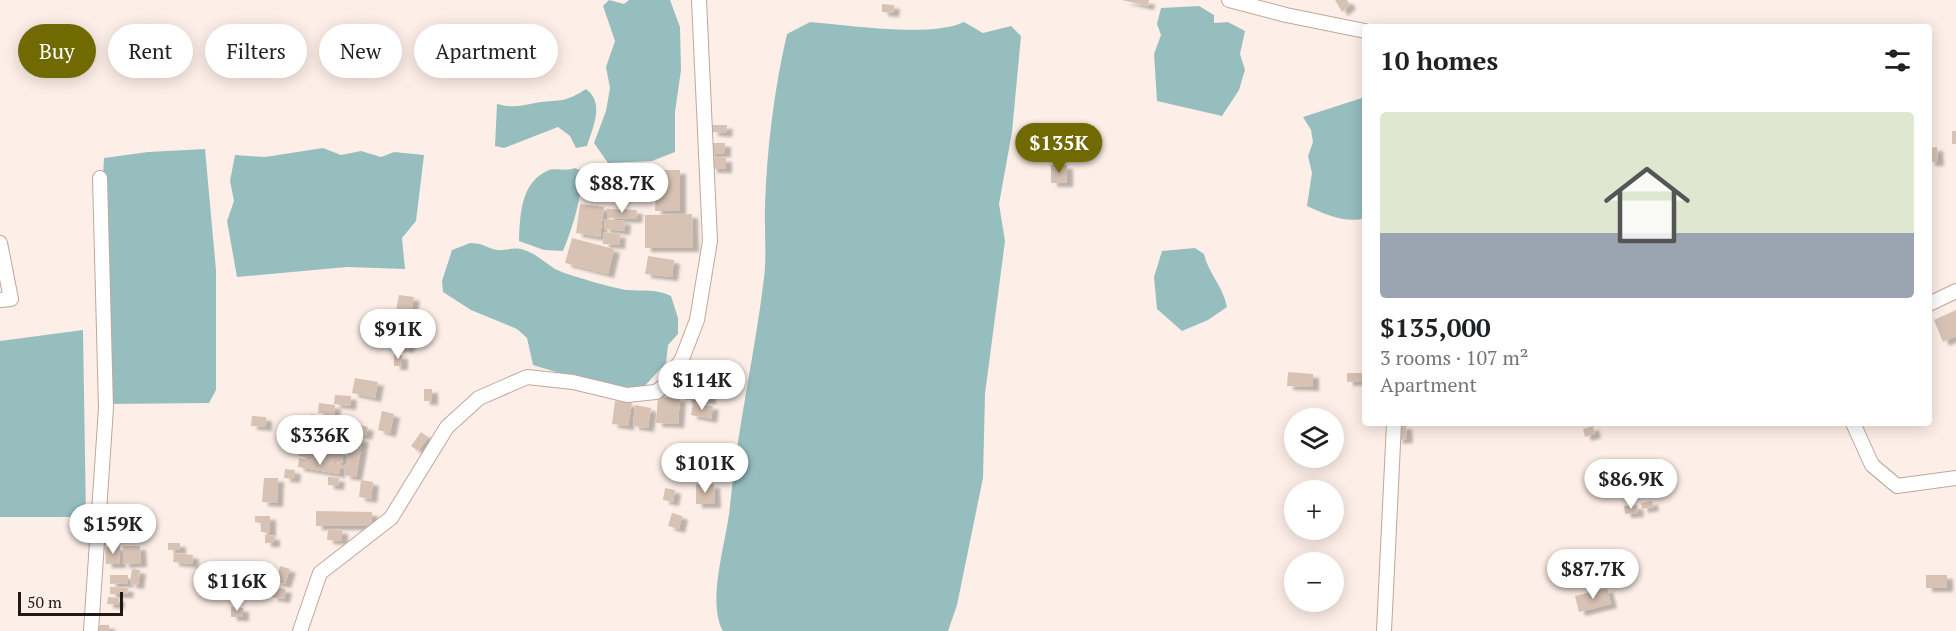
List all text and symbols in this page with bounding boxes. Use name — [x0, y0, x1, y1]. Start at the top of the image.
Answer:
chip: Buy — [18, 24, 96, 78]
chip: Rent — [108, 24, 193, 78]
chip: Filters — [205, 24, 307, 78]
chip: New — [319, 24, 402, 78]
chip: Apartment — [414, 24, 558, 78]
text: 10 homes — [1380, 43, 1498, 77]
icon: filters — [1881, 44, 1914, 77]
pin: $135K — [1017, 123, 1101, 174]
text: $135K — [1029, 129, 1089, 156]
icon: home — [1593, 151, 1701, 259]
pin: $88.7K — [573, 163, 671, 214]
text: $88.7K — [589, 169, 655, 196]
pin: $91K — [362, 309, 434, 360]
text: $135,000 — [1380, 310, 1491, 344]
text: $91K — [374, 315, 422, 342]
text: 3 rooms · 107 m² — [1380, 344, 1528, 371]
pin: $114K — [660, 360, 744, 411]
text: $114K — [672, 366, 732, 393]
text: Apartment — [1380, 371, 1477, 398]
map controls — [1284, 408, 1344, 612]
button: layers — [1284, 408, 1344, 468]
pin: $336K — [278, 415, 362, 466]
text: $336K — [290, 421, 350, 448]
pin: $101K — [663, 443, 747, 494]
text: $101K — [675, 449, 735, 476]
pin: $86.9K — [1582, 459, 1680, 510]
text: $86.9K — [1598, 465, 1664, 492]
button: + — [1284, 480, 1344, 540]
pin: $159K — [71, 504, 155, 555]
text: $159K — [83, 510, 143, 537]
pin: $87.7K — [1544, 549, 1642, 600]
button: − — [1284, 552, 1344, 612]
text: $87.7K — [1561, 555, 1625, 582]
pin: $116K — [195, 561, 279, 612]
text: $116K — [207, 567, 267, 594]
scale bar — [18, 589, 123, 616]
text: 50 m — [27, 591, 62, 613]

